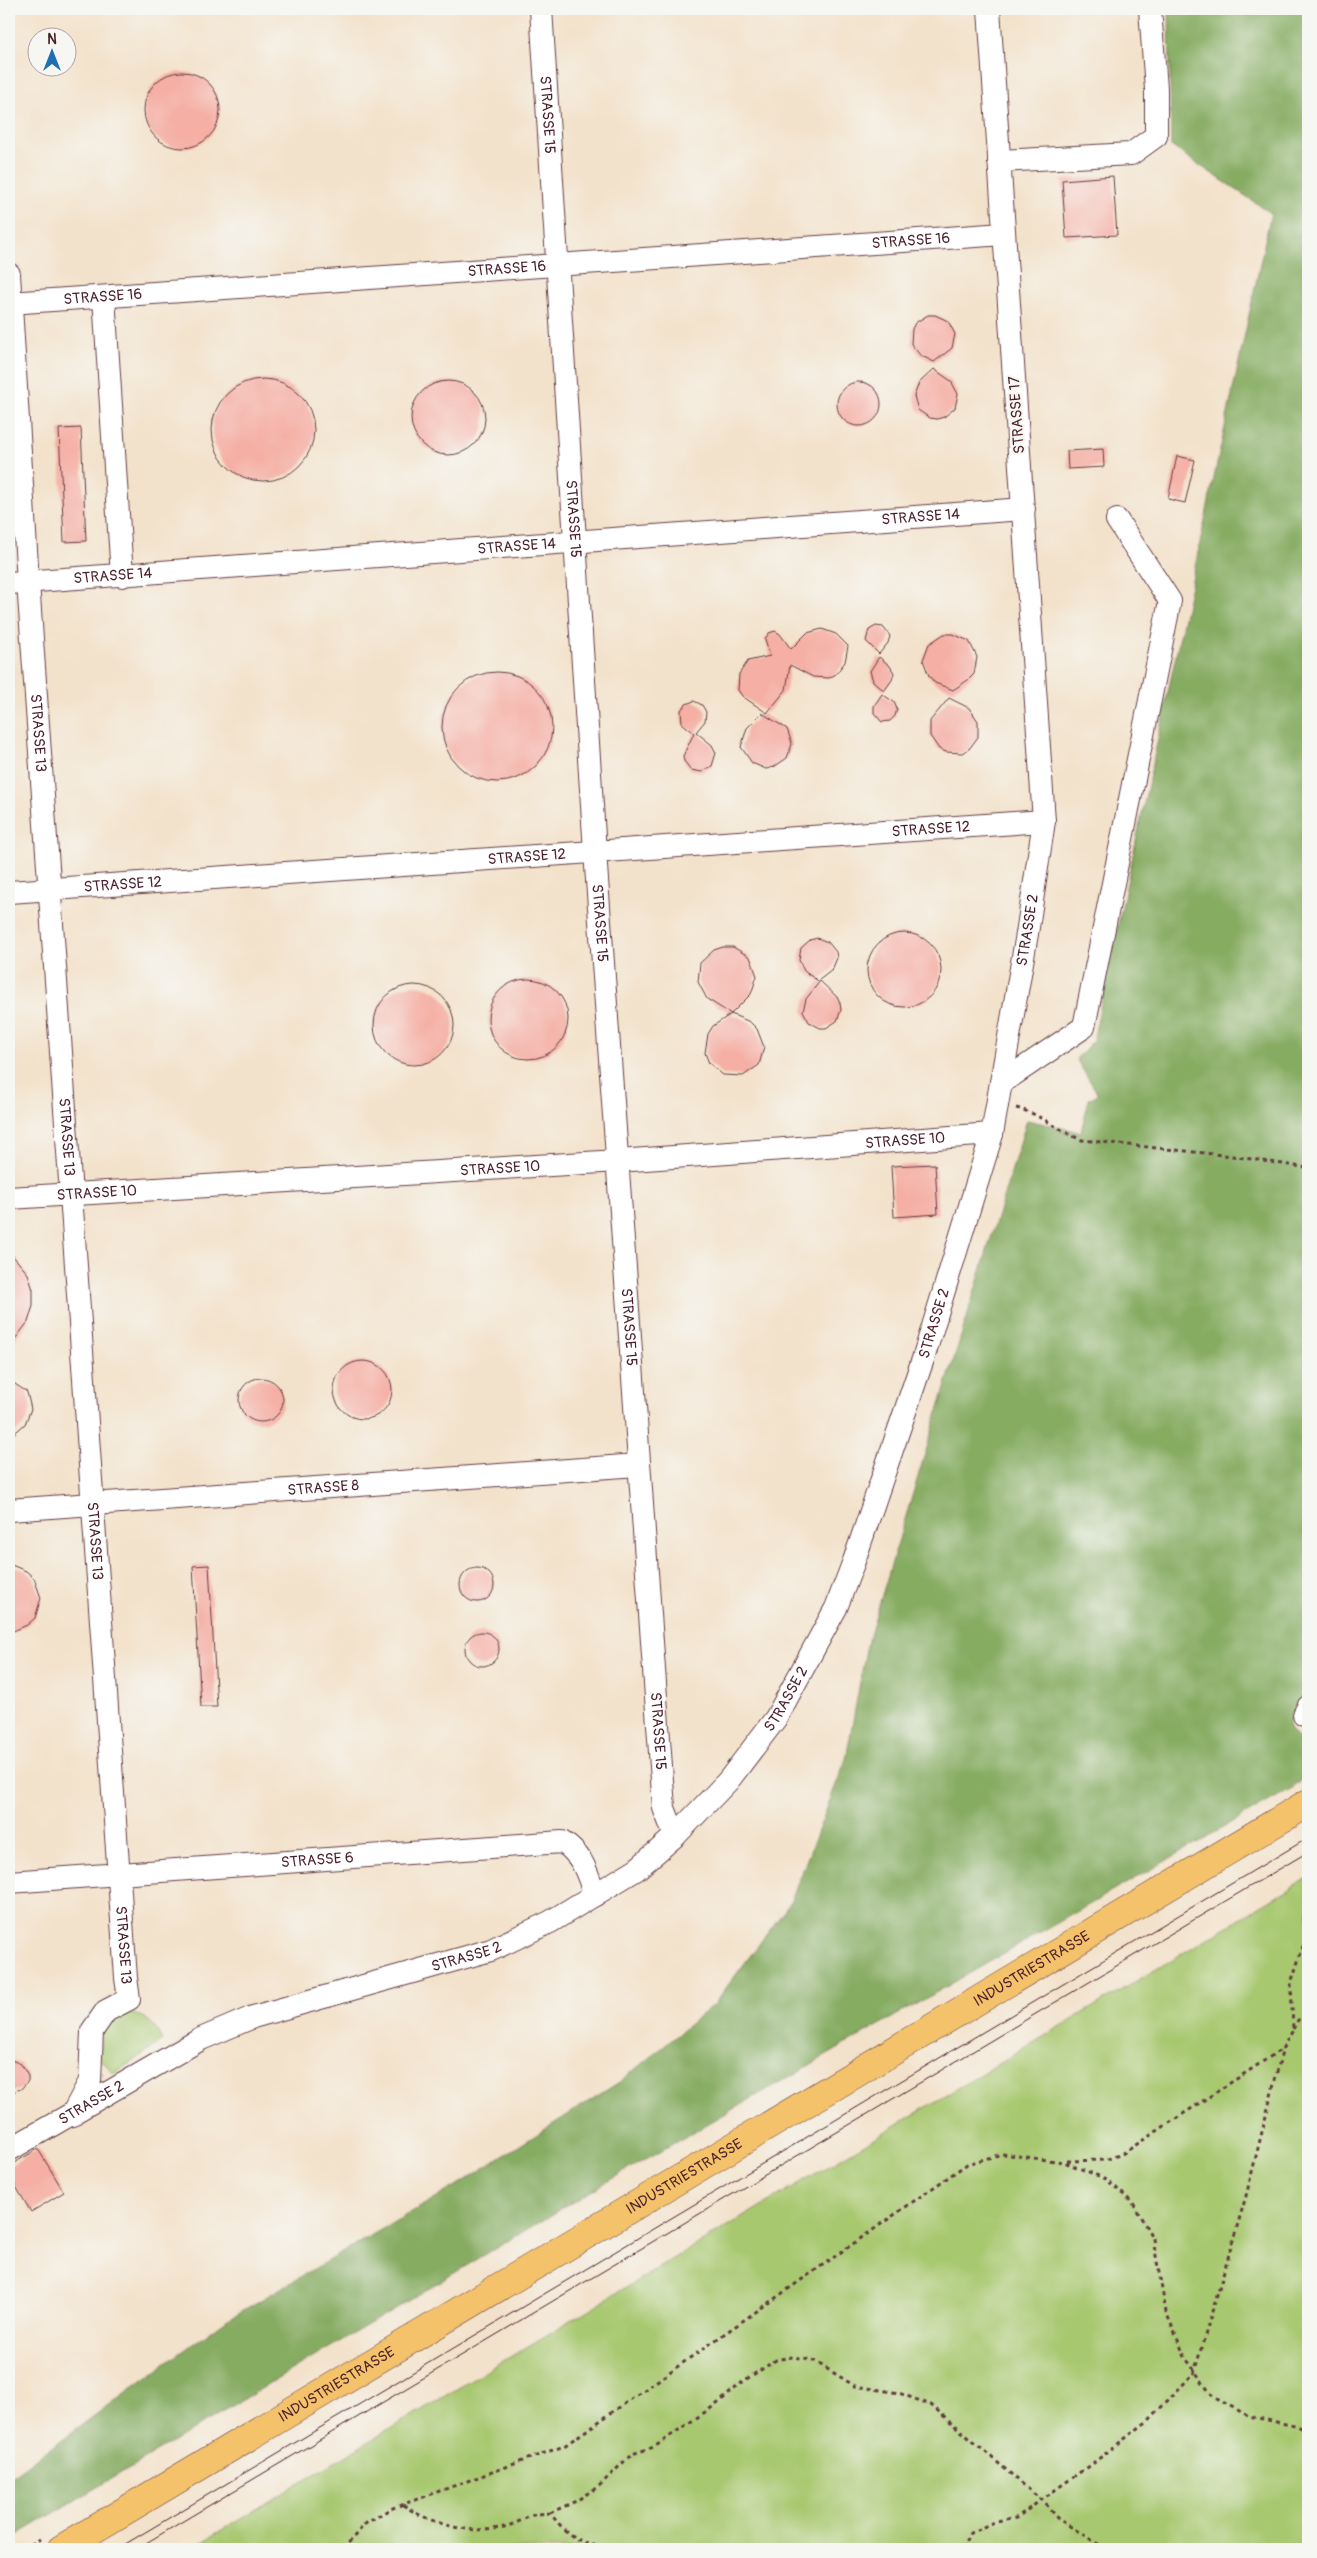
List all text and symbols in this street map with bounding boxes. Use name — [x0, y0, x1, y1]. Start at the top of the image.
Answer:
north arrow — [28, 28, 78, 78]
text: N — [47, 31, 57, 48]
street label: STRASSE 15 — [536, 75, 560, 154]
street label: STRASSE 16 — [871, 228, 951, 253]
street label: STRASSE 16 — [467, 256, 547, 281]
street label: STRASSE 16 — [63, 284, 143, 309]
street label: STRASSE 17 — [1005, 375, 1029, 454]
street label: STRASSE 15 — [562, 479, 586, 559]
street label: STRASSE 14 — [881, 504, 961, 529]
street label: STRASSE 14 — [477, 534, 557, 558]
street label: STRASSE 14 — [73, 563, 153, 588]
street label: STRASSE 13 — [26, 693, 51, 773]
street label: STRASSE 12 — [891, 817, 971, 841]
street label: STRASSE 12 — [487, 844, 567, 869]
street label: STRASSE 12 — [83, 872, 162, 896]
street label: STRASSE 15 — [588, 883, 612, 963]
street label: STRASSE 2 — [1012, 893, 1042, 967]
street label: STRASSE 13 — [55, 1097, 79, 1177]
street label: STRASSE 10 — [864, 1128, 946, 1153]
street label: STRASSE 10 — [459, 1156, 541, 1180]
street label: STRASSE 10 — [56, 1181, 137, 1205]
street label: STRASSE 2 — [914, 1286, 954, 1361]
street label: STRASSE 15 — [617, 1287, 642, 1367]
street label: STRASSE 8 — [287, 1475, 360, 1500]
street label: STRASSE 13 — [83, 1501, 108, 1581]
street label: STRASSE 2 — [759, 1663, 812, 1736]
street label: STRASSE 15 — [646, 1691, 671, 1771]
street label: STRASSE 6 — [280, 1848, 354, 1872]
street label: STRASSE 13 — [111, 1905, 136, 1985]
street label: INDUSTRIESTRASSE — [970, 1926, 1093, 2010]
street label: STRASSE 2 — [429, 1937, 505, 1976]
street label: STRASSE 2 — [55, 2076, 127, 2129]
street label: INDUSTRIESTRASSE — [622, 2134, 746, 2218]
street label: INDUSTRIESTRASSE — [275, 2342, 398, 2426]

